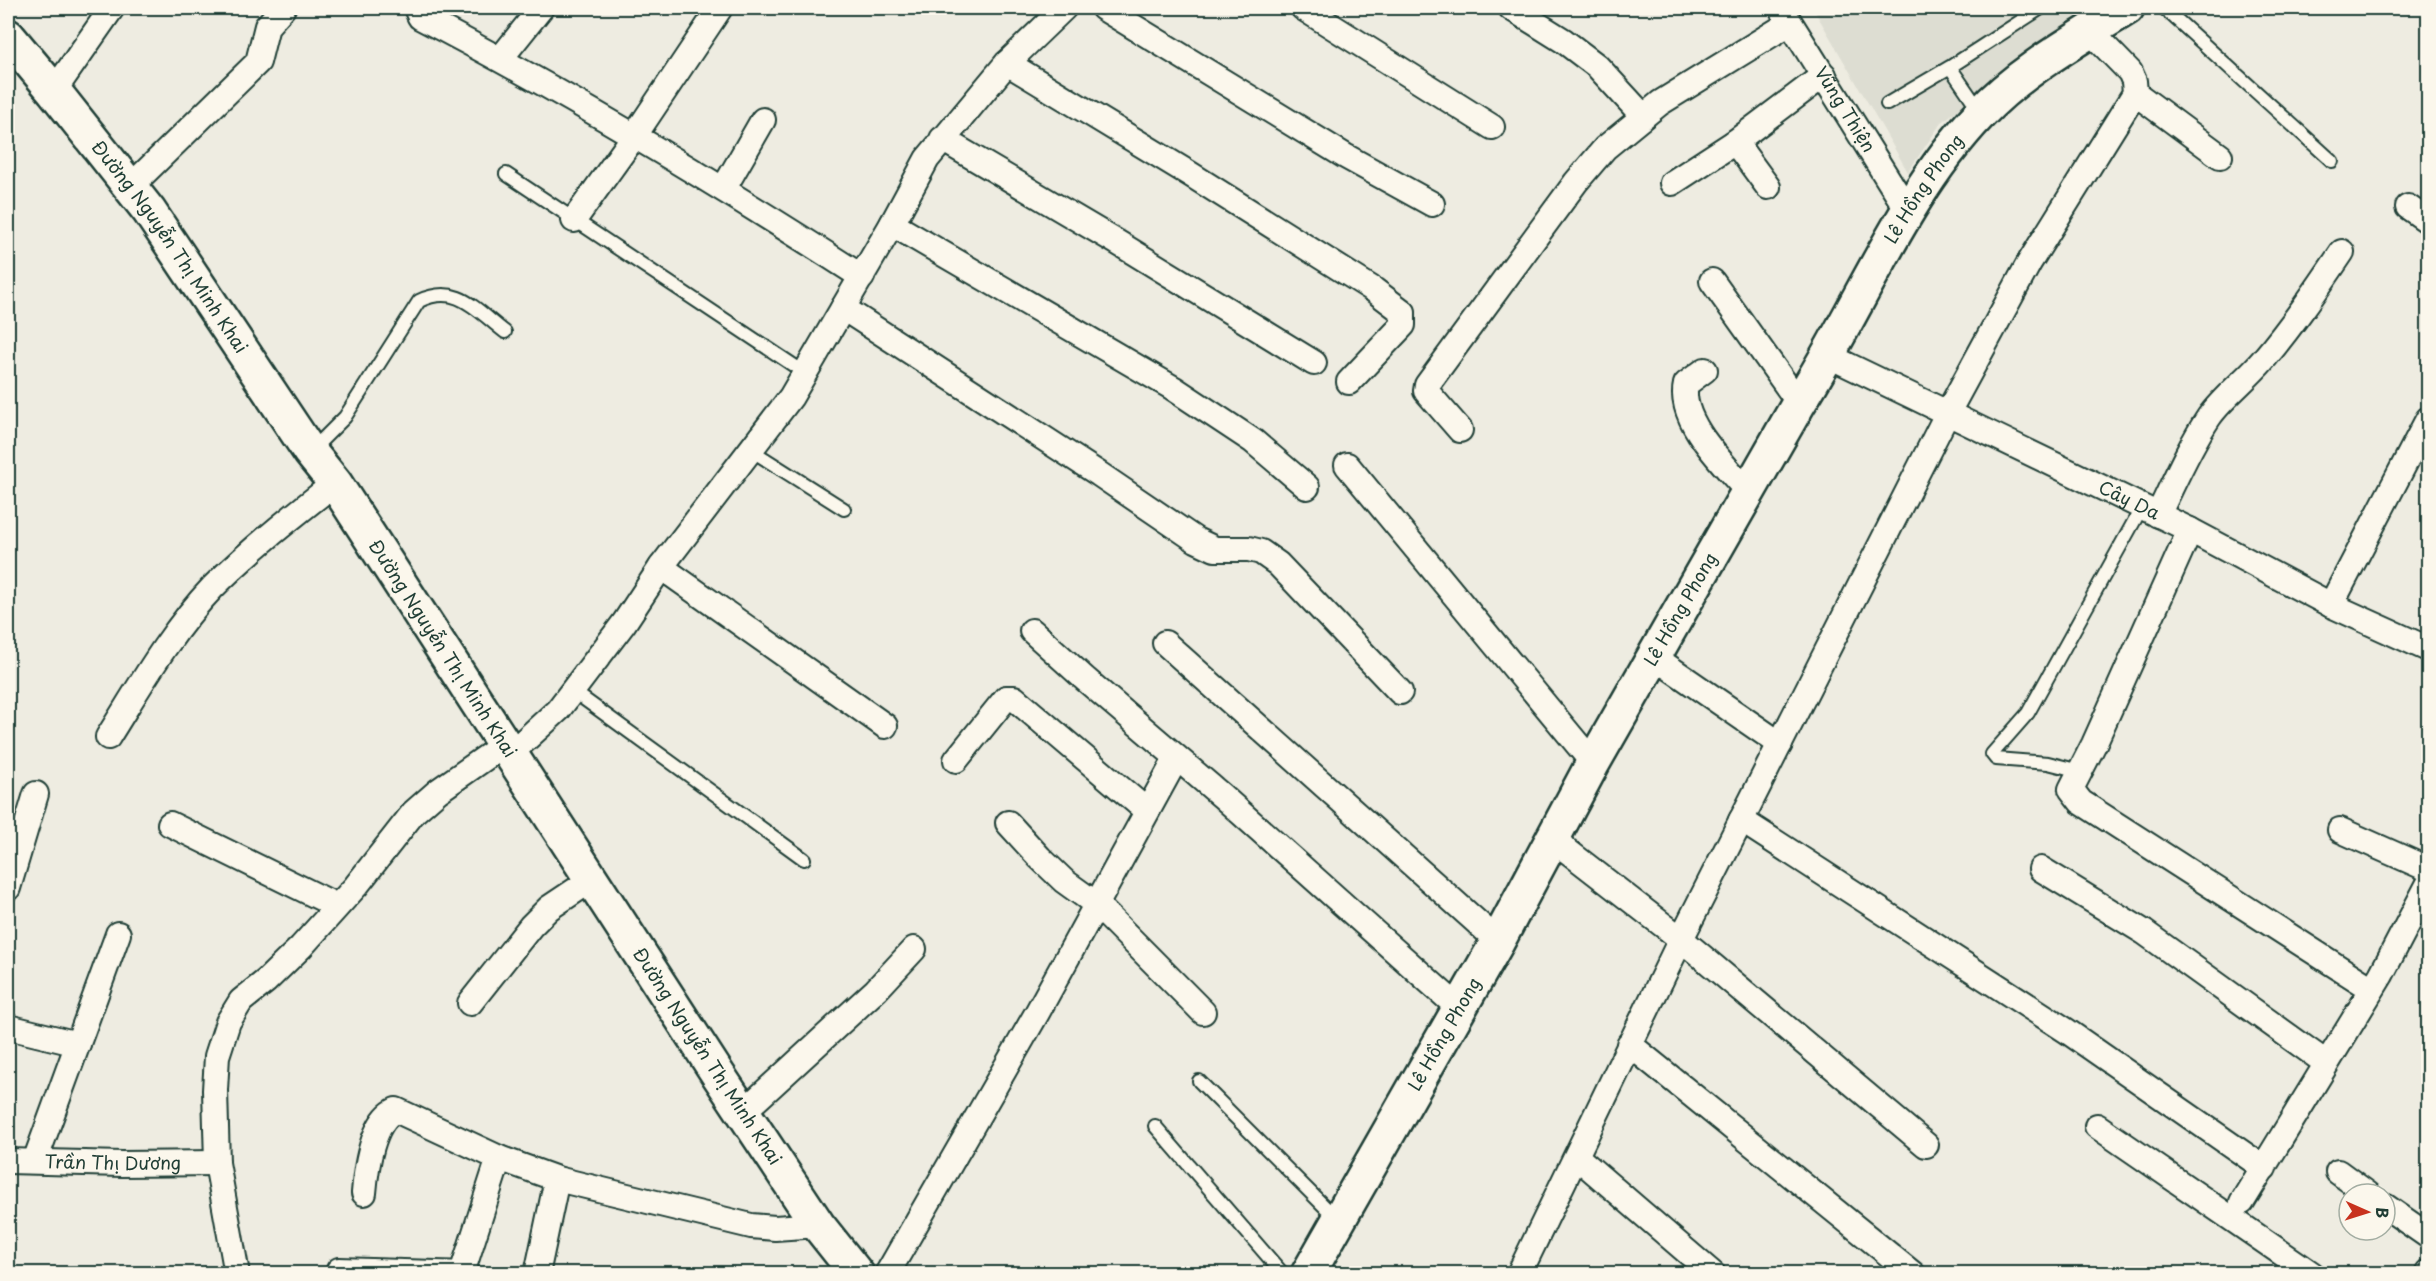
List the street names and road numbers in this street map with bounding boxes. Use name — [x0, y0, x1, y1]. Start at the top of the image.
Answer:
street label: Vũng Thiện — [1809, 61, 1883, 157]
street label: Lê Hồng Phong — [1876, 127, 1969, 248]
street label: Đường Nguyễn Thị Minh Khai — [86, 134, 255, 358]
street label: Cây Da — [2094, 473, 2165, 526]
street label: Đường Nguyễn Thị Minh Khai — [363, 534, 524, 762]
street label: Lê Hồng Phong — [1636, 547, 1723, 671]
street label: Đường Nguyễn Thị Minh Khai — [627, 942, 789, 1170]
street label: Lê Hồng Phong — [1400, 972, 1487, 1096]
street label: Trần Thị Dương — [44, 1147, 181, 1176]

